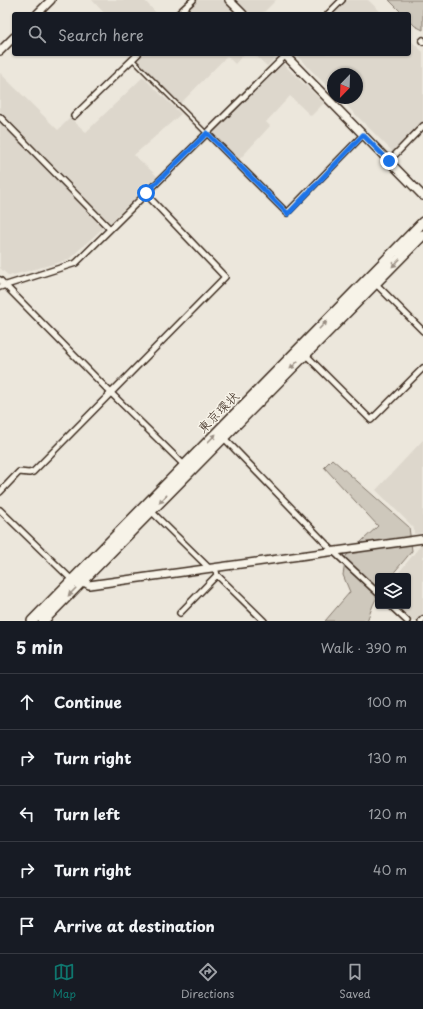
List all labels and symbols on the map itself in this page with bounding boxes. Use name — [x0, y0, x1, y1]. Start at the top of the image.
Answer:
north arrow — [327, 68, 363, 104]
route end — [380, 152, 398, 170]
route start — [137, 184, 155, 202]
one-way arrow — [391, 258, 401, 268]
one-way arrow — [318, 320, 328, 330]
one-way arrow — [290, 360, 299, 370]
street label: 東京環状 — [193, 387, 243, 437]
one-way arrow — [207, 433, 217, 443]
one-way arrow — [158, 494, 168, 504]
one-way arrow — [67, 587, 77, 597]

